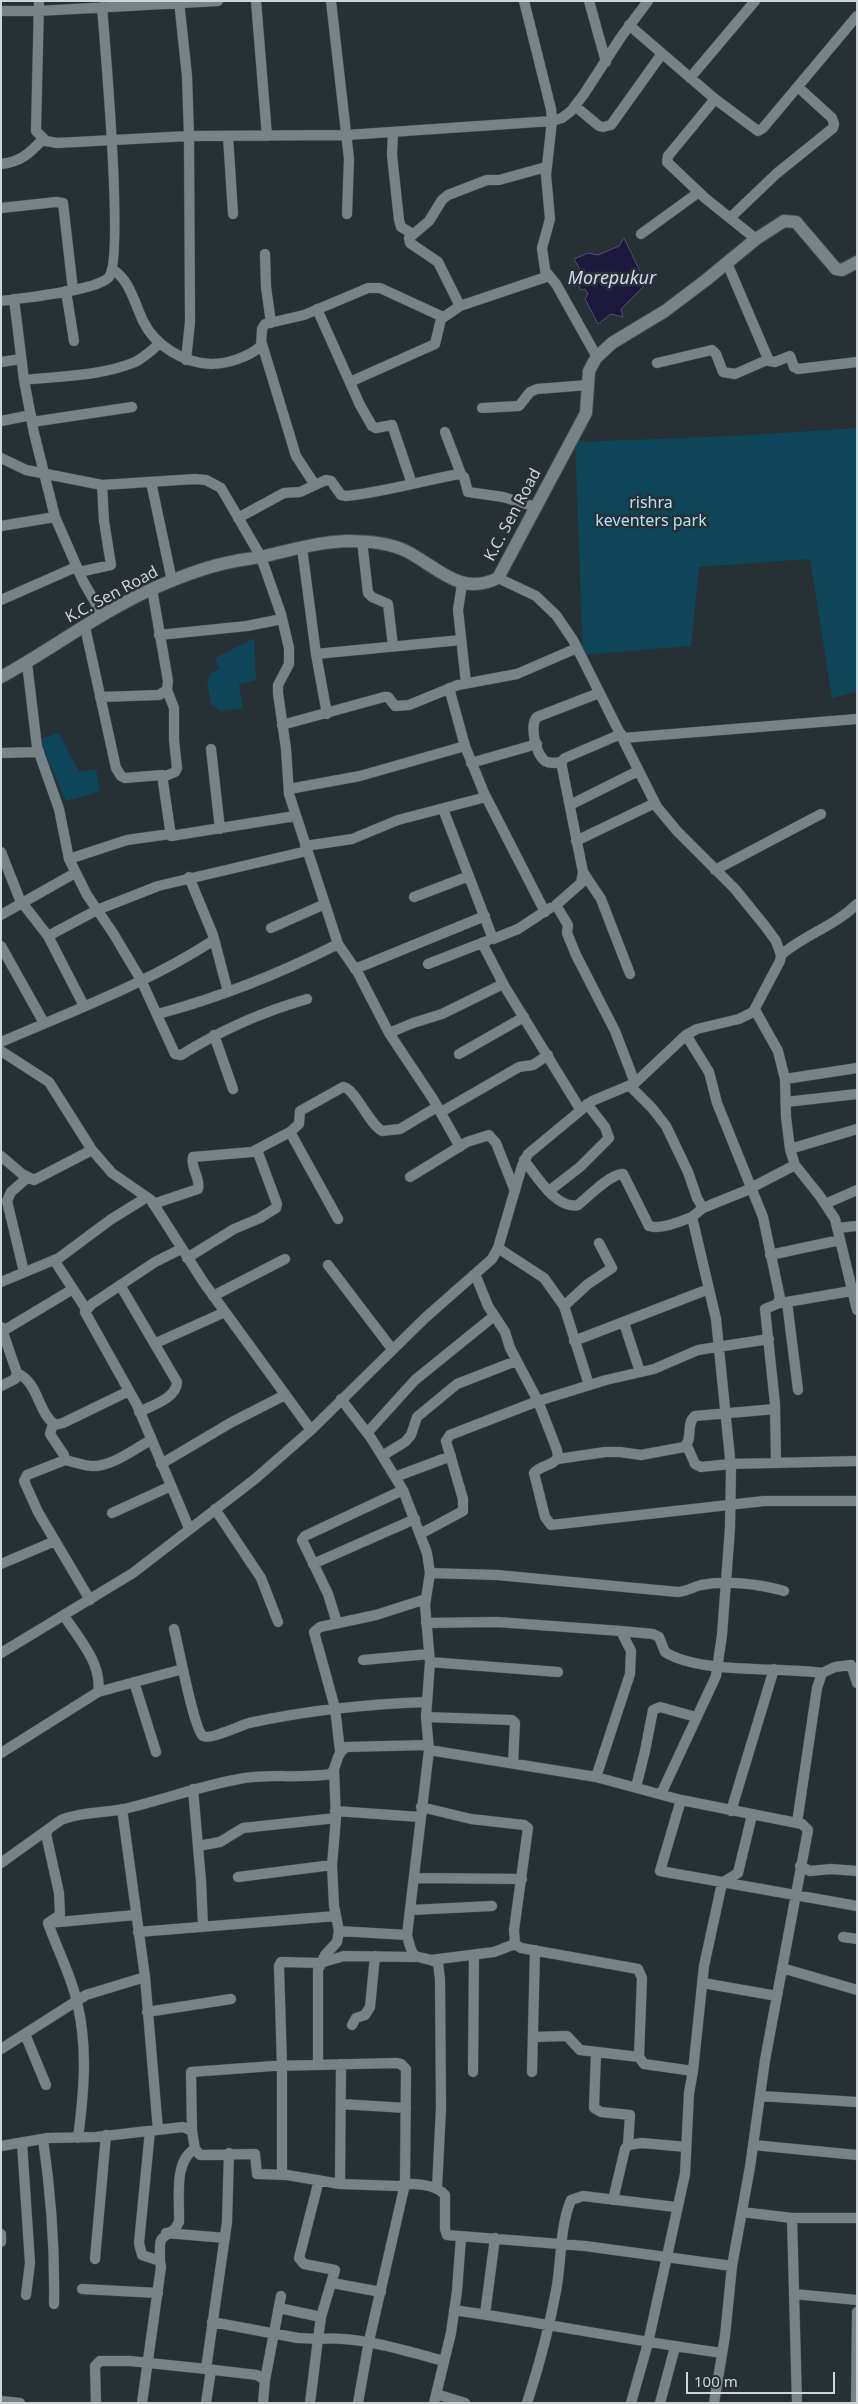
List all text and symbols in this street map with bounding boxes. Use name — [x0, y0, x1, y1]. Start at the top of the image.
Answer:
water label: Morepukur — [568, 268, 656, 290]
street label: K.C. Sen Road — [481, 465, 545, 565]
park label: rishra keventers park — [595, 493, 707, 531]
street label: K.C. Sen Road — [62, 563, 162, 627]
scale bar — [688, 2362, 837, 2394]
text: 100 m — [694, 2371, 738, 2391]

